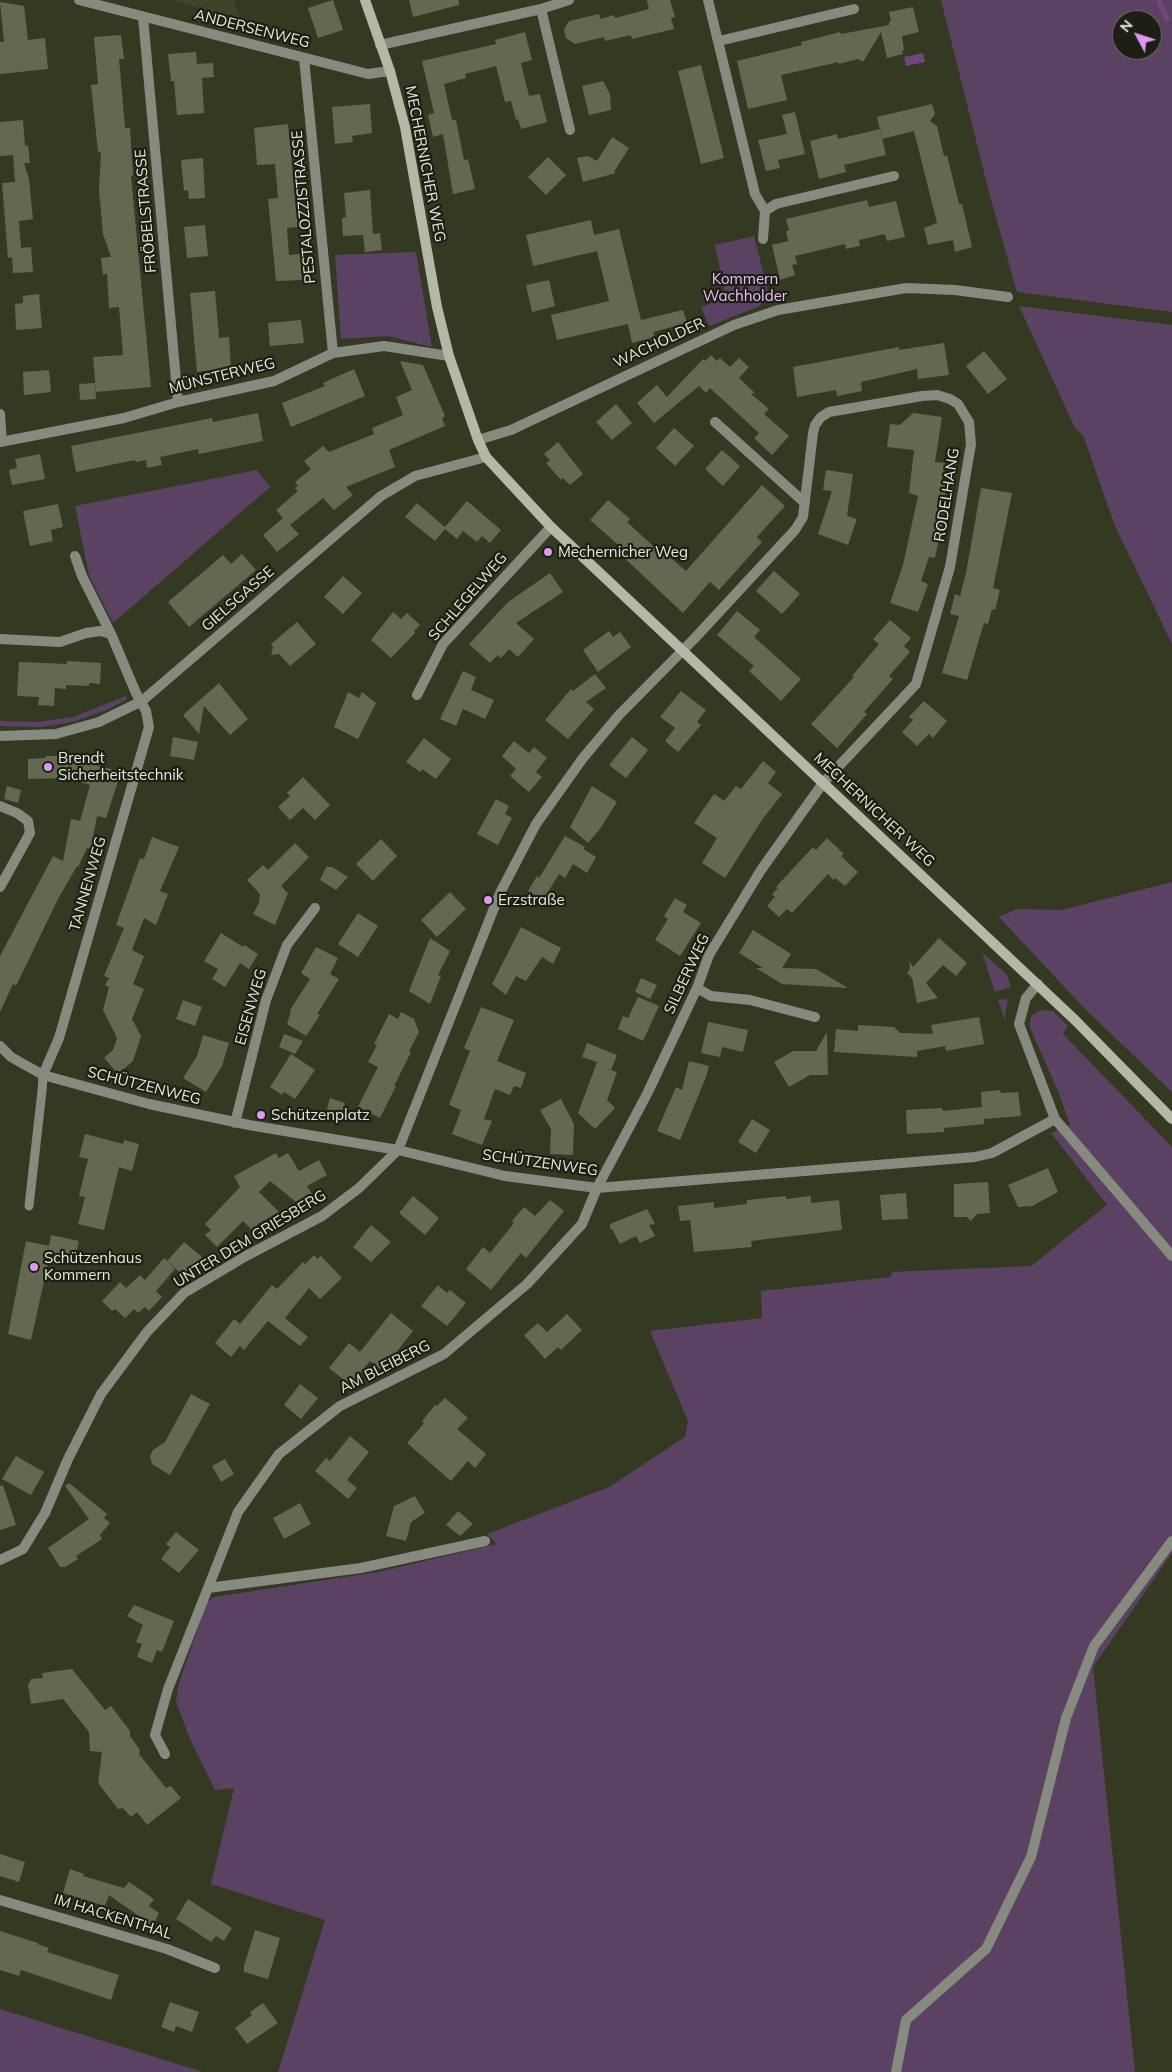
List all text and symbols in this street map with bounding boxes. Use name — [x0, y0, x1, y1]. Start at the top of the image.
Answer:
street label: ANDERSENWEG — [192, 6, 312, 52]
north arrow — [1112, 10, 1162, 60]
text: N — [1116, 16, 1137, 36]
street label: MECHERNICHER WEG — [401, 84, 449, 244]
street label: PESTALOZZISTRASSE — [288, 129, 320, 285]
street label: FRÖBELSTRASSE — [132, 148, 160, 274]
park label: Kommern Wachholder — [703, 270, 787, 305]
street label: WACHOLDER — [611, 314, 707, 372]
street label: MÜNSTERWEG — [167, 354, 277, 398]
street label: RODELHANG — [931, 447, 963, 543]
place label: Mechernicher Weg — [558, 543, 688, 561]
marker: Mechernicher Weg — [542, 546, 554, 558]
street label: SCHLEGELWEG — [425, 549, 511, 645]
street label: GIELSGASSE — [198, 563, 278, 635]
place label: Brendt Sicherheitstechnik — [58, 749, 184, 784]
street label: MECHERNICHER WEG — [810, 749, 938, 871]
marker: Brendt Sicherheitstechnik — [42, 761, 54, 773]
street label: TANNENWEG — [66, 835, 110, 933]
place label: Erzstraße — [498, 891, 565, 909]
marker: Erzstraße — [482, 894, 494, 906]
street label: SILBERWEG — [660, 931, 714, 1017]
street label: EISENWEG — [232, 967, 270, 1047]
street label: SCHÜTZENWEG — [85, 1063, 203, 1109]
place label: Schützenplatz — [271, 1106, 370, 1124]
marker: Schützenplatz — [255, 1109, 267, 1121]
street label: SCHÜTZENWEG — [481, 1146, 599, 1180]
street label: UNTER DEM GRIESBERG — [171, 1186, 329, 1292]
place label: Schützenhaus Kommern — [44, 1249, 142, 1284]
marker: Schützenhaus Kommern — [28, 1261, 40, 1273]
street label: AM BLEIBERG — [337, 1336, 433, 1398]
street label: IM HACKENTHAL — [52, 1890, 174, 1944]

